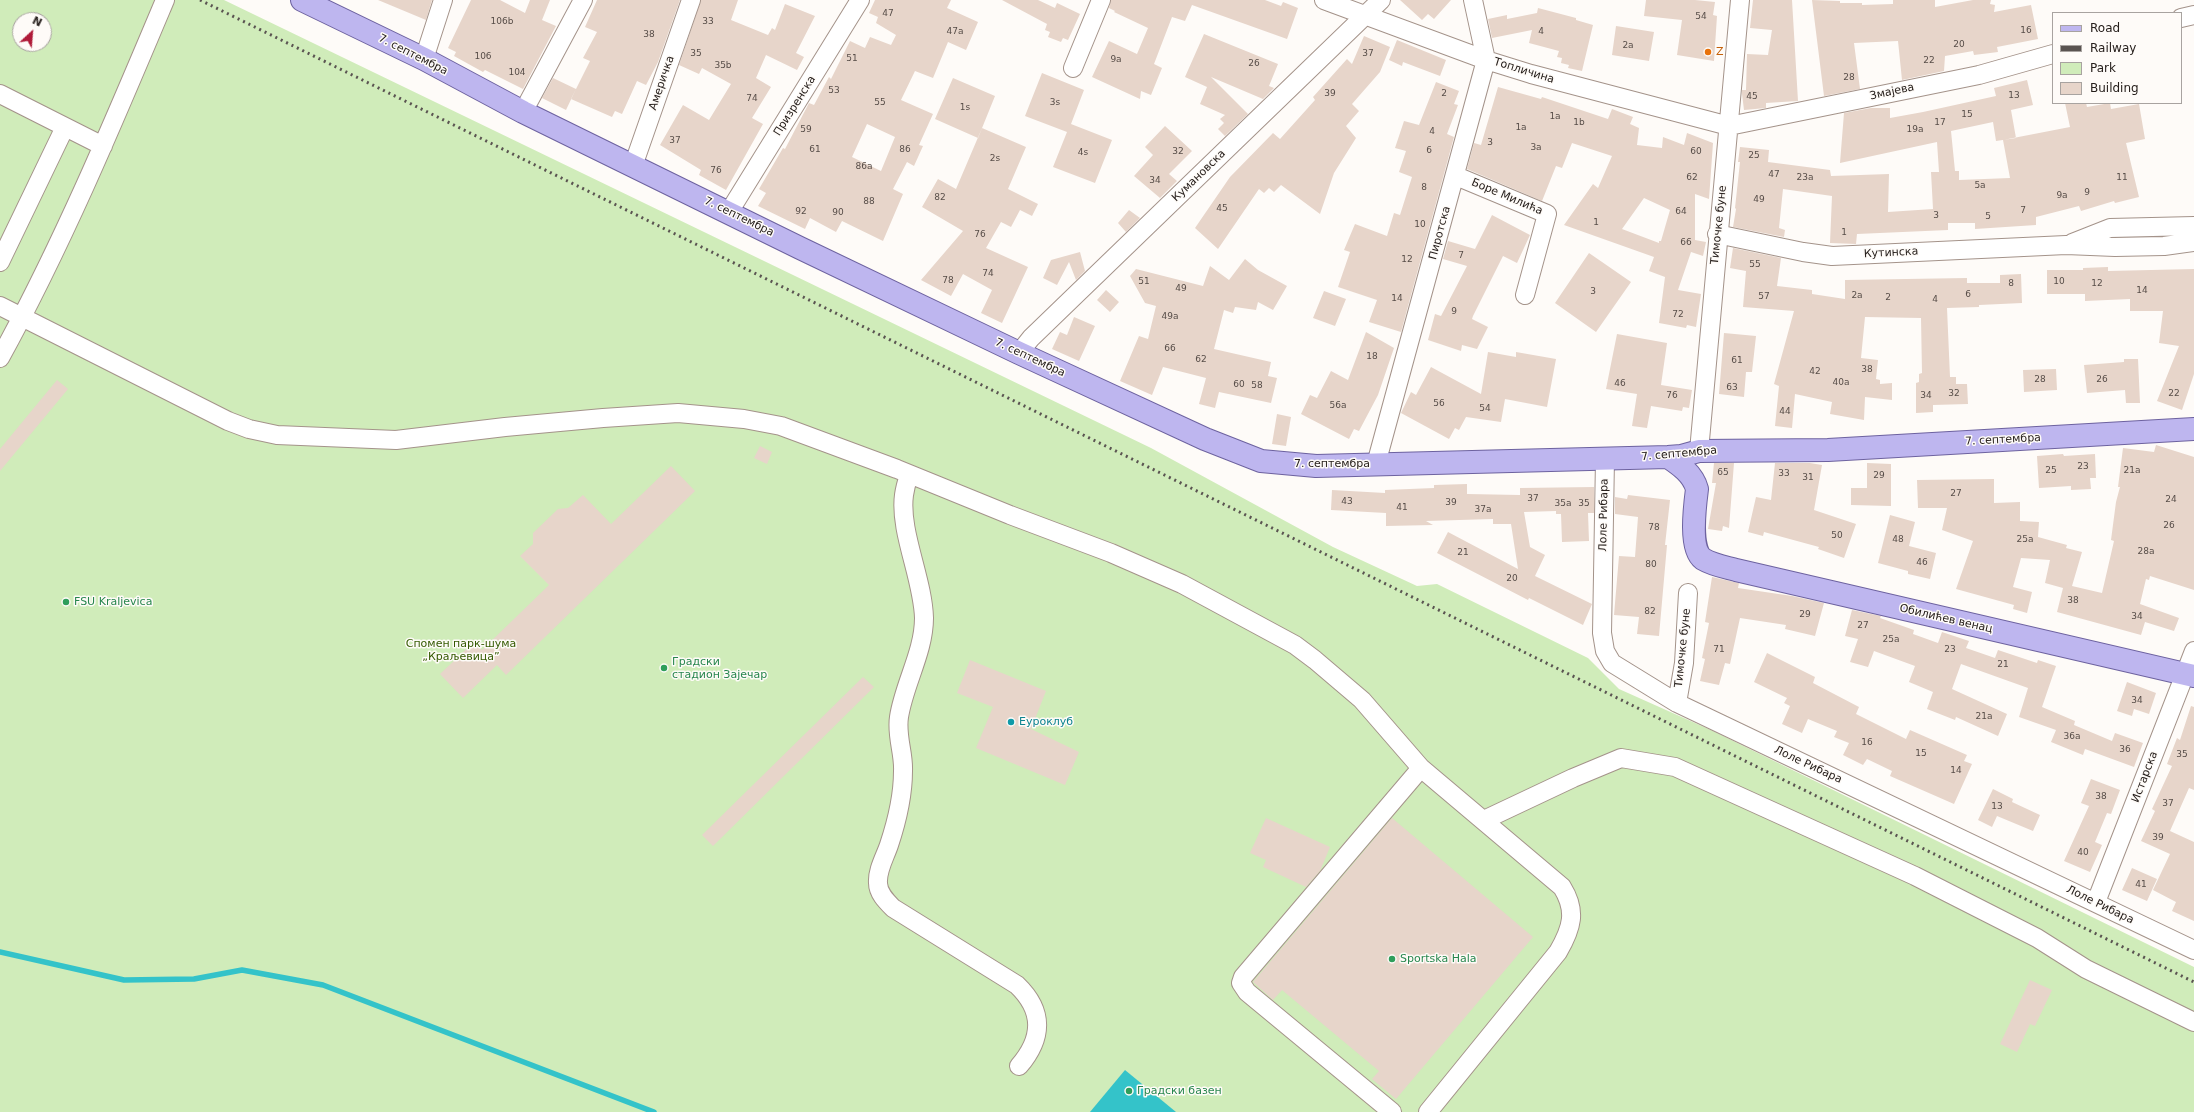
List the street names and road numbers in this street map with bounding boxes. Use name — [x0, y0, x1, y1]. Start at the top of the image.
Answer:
street label: 7. септембра — [376, 32, 450, 78]
street label: Америчка — [647, 54, 677, 112]
street label: Топличина — [1492, 56, 1556, 86]
street label: Призренска — [771, 73, 819, 139]
street label: Змајева — [1869, 81, 1915, 103]
street label: Кумановска — [1170, 147, 1228, 205]
street label: Боре Милића — [1469, 176, 1545, 218]
street label: Тимочке буне — [1708, 185, 1730, 265]
street label: 7. септембра — [702, 194, 776, 240]
street label: Пиротска — [1427, 205, 1453, 261]
street label: Кутинска — [1863, 245, 1919, 261]
street label: 7. септембра — [993, 336, 1067, 380]
street label: 7. септембра — [1965, 431, 2041, 449]
street label: 7. септембра — [1641, 444, 1717, 464]
street label: 7. септембра — [1294, 457, 1370, 471]
street label: Лоле Рибара — [1597, 478, 1611, 552]
street label: Обилићев венац — [1898, 602, 1994, 636]
street label: Тимочке буне — [1672, 608, 1694, 688]
street label: Лоле Рибара — [1772, 744, 1844, 786]
street label: Истарска — [2129, 750, 2161, 804]
street label: Лоле Рибара — [2064, 883, 2136, 927]

